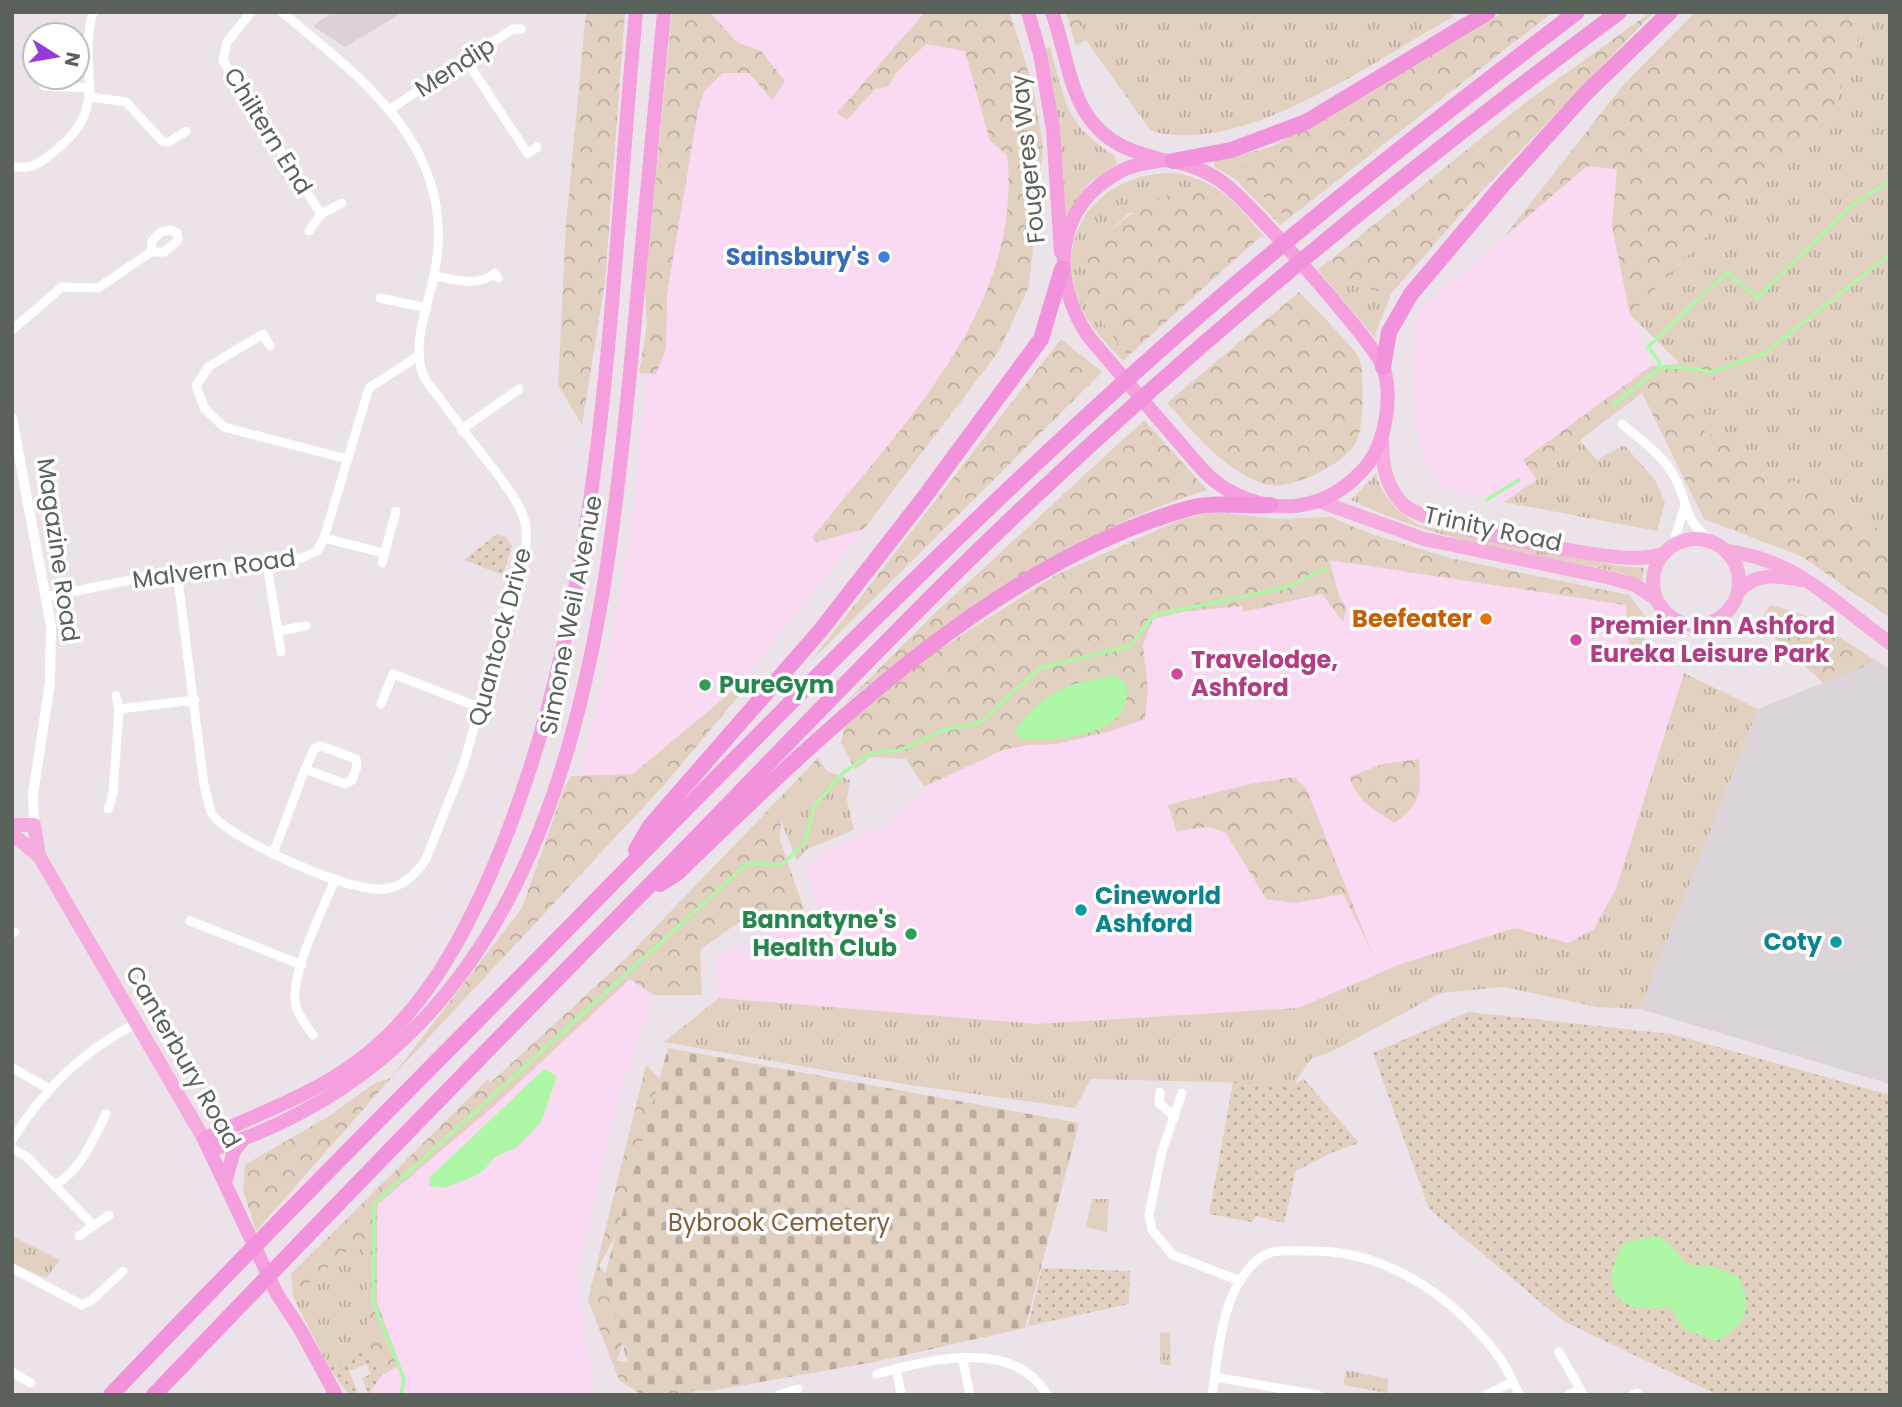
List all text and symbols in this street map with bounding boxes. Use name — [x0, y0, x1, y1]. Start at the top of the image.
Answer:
north arrow — [21, 21, 91, 91]
street label: Mendip — [408, 28, 501, 105]
text: N — [58, 50, 87, 69]
street label: Chiltern End — [216, 61, 321, 201]
street label: Fougeres Way — [1002, 72, 1053, 245]
place label: Sainsbury's — [726, 240, 870, 273]
marker: Sainsbury's — [876, 249, 892, 265]
street label: Magazine Road — [29, 456, 88, 644]
street label: Simone Weil Avenue — [531, 492, 610, 737]
street label: Trinity Road — [1421, 498, 1565, 559]
street label: Malvern Road — [130, 541, 298, 596]
street label: Quantock Drive — [460, 544, 539, 730]
place label: Beefeater — [1352, 602, 1472, 635]
place label: Premier Inn Ashford Eureka Leisure Park — [1590, 609, 1835, 670]
marker: Beefeater — [1478, 611, 1494, 627]
marker: Premier Inn Ashford Eureka Leisure Park — [1568, 632, 1584, 648]
place label: Travelodge, Ashford — [1191, 643, 1338, 704]
marker: Travelodge, Ashford — [1169, 666, 1185, 682]
place label: PureGym — [719, 668, 834, 701]
marker: PureGym — [697, 677, 713, 693]
place label: Cineworld Ashford — [1095, 879, 1221, 940]
marker: Cineworld Ashford — [1073, 902, 1089, 918]
place label: Bannatyne's Health Club — [742, 903, 897, 964]
place label: Coty — [1764, 925, 1823, 958]
marker: Bannatyne's Health Club — [903, 926, 919, 942]
marker: Coty — [1828, 934, 1844, 950]
street label: Canterbury Road — [118, 959, 249, 1154]
park label: Bybrook Cemetery — [668, 1206, 890, 1239]

